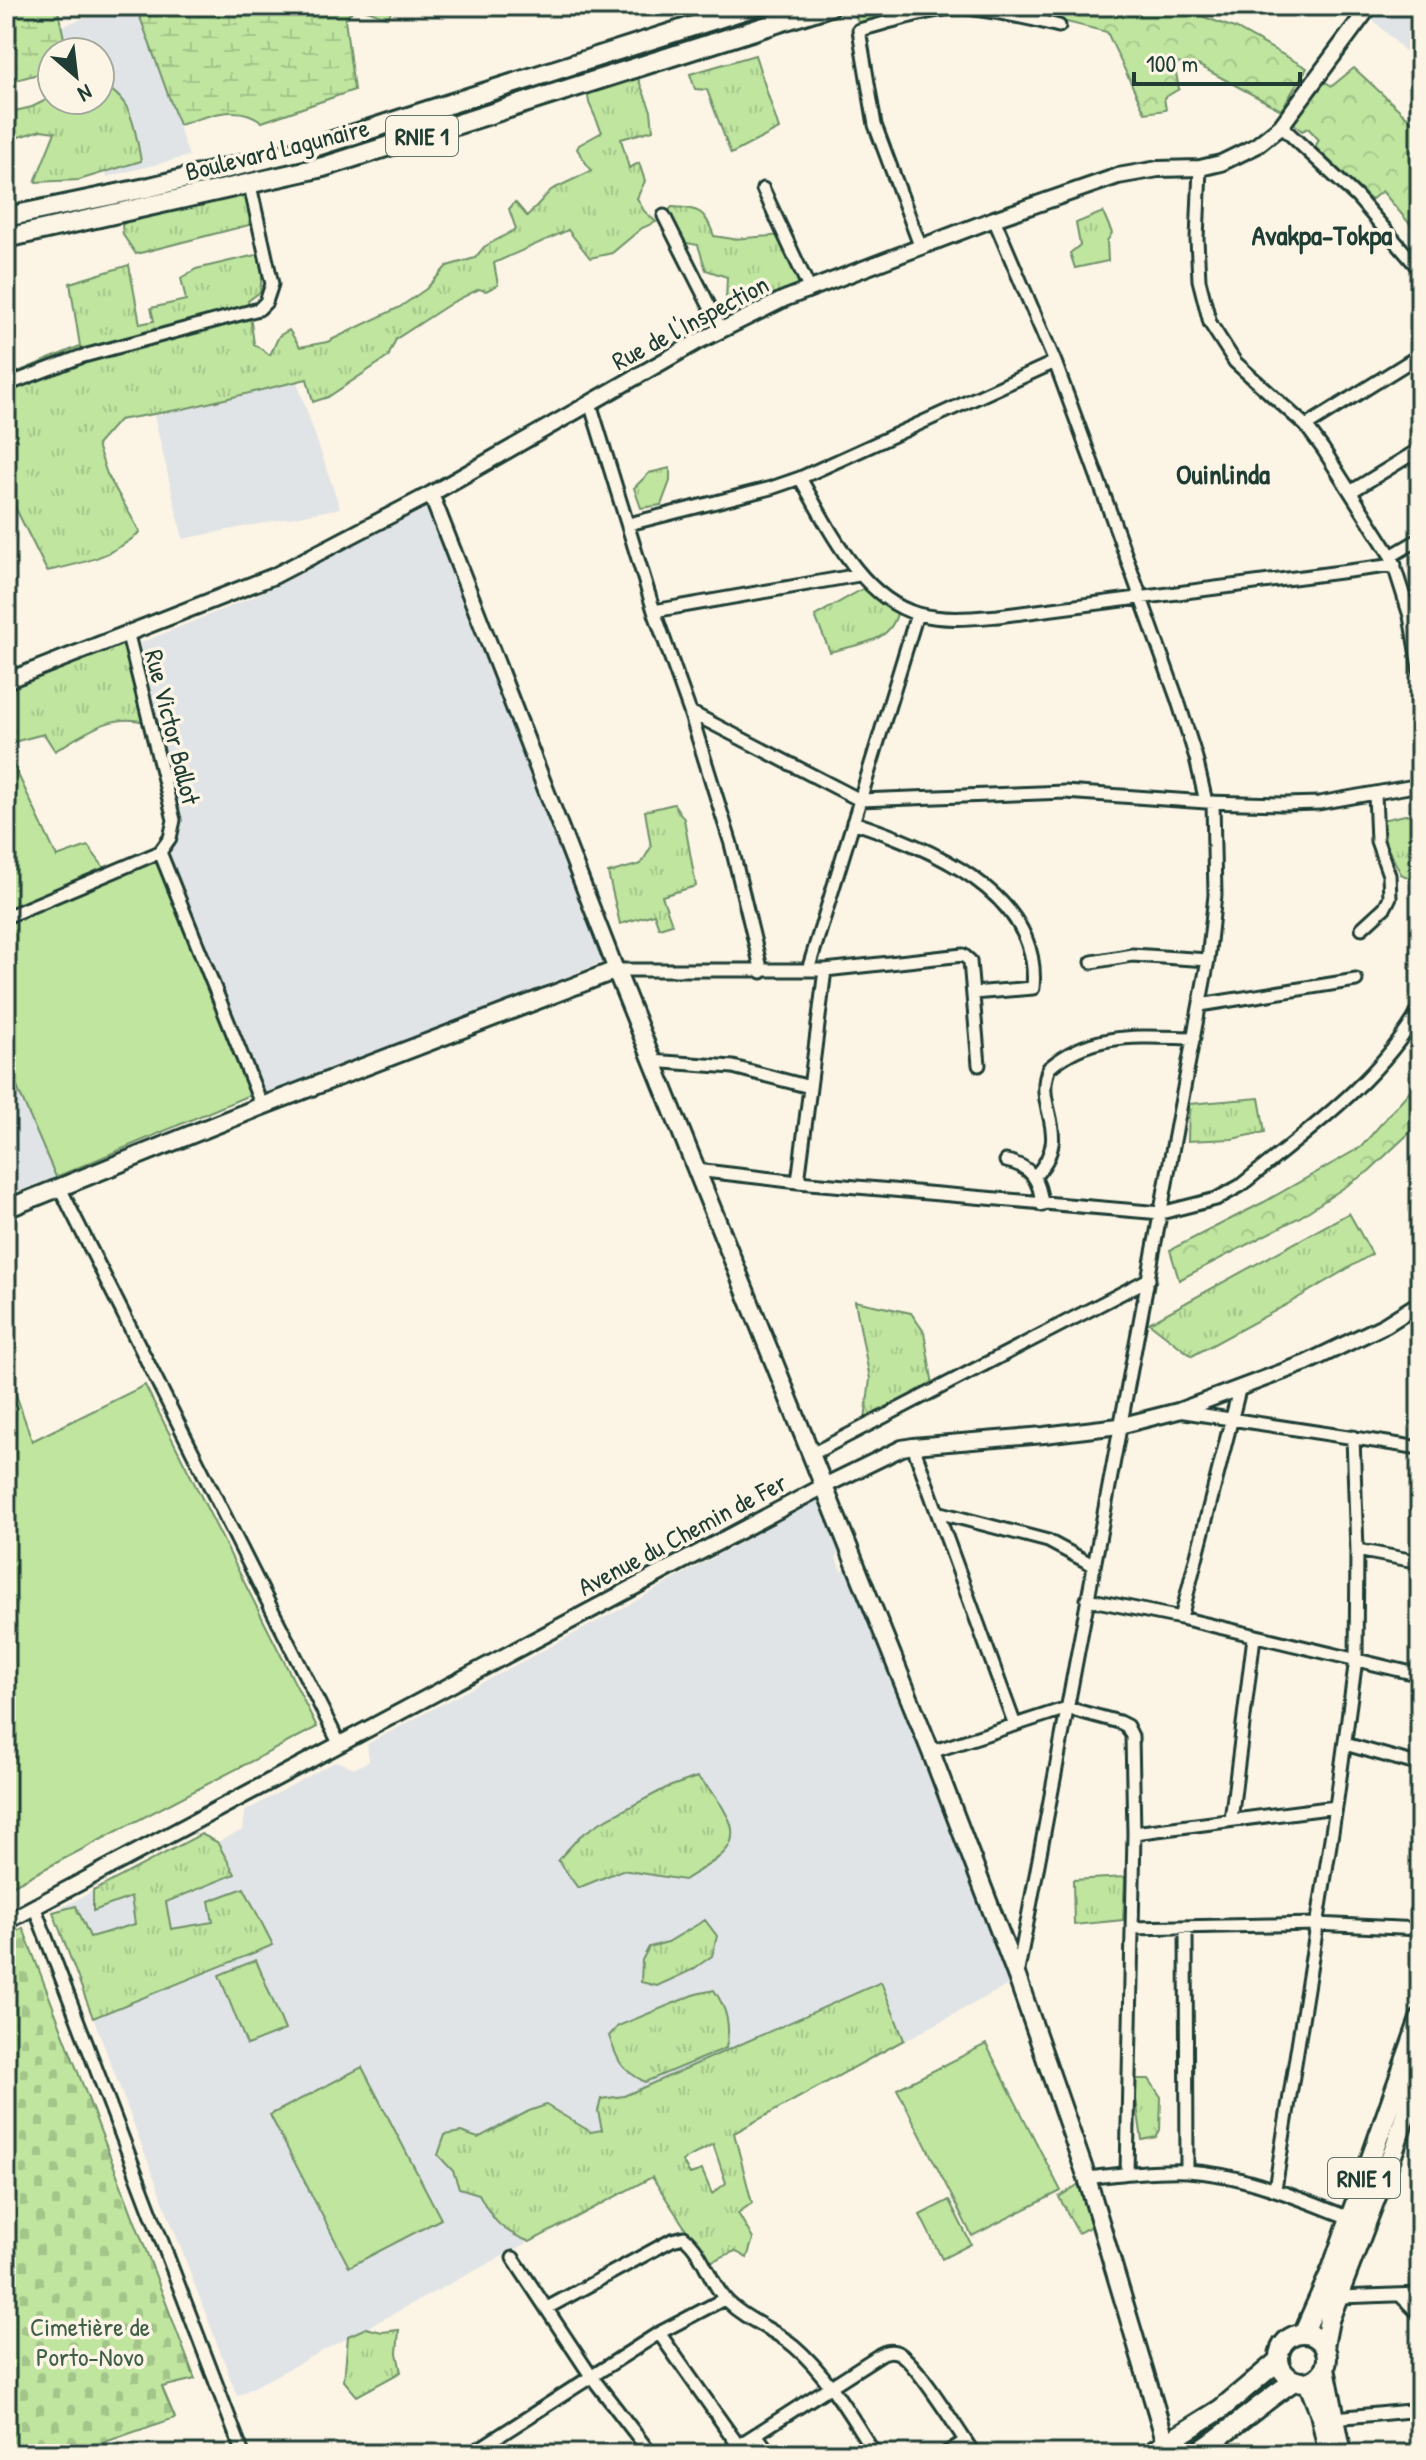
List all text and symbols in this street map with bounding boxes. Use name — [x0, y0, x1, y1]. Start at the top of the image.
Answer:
north arrow — [36, 36, 116, 116]
scale bar — [1134, 36, 1300, 86]
text: 100 m — [1146, 47, 1198, 79]
text: N — [73, 78, 98, 110]
street label: Boulevard Lagunaire — [182, 109, 372, 189]
road number: RNIE 1 — [386, 116, 458, 156]
district label: Avakpa-Tokpa — [1252, 216, 1392, 255]
street label: Rue de l'Inspection — [606, 266, 774, 378]
district label: Ouinlinda — [1176, 455, 1270, 493]
street label: Rue Victor Ballot — [137, 646, 209, 809]
street label: Avenue du Chemin de Fer — [571, 1464, 793, 1604]
road number: RNIE 1 — [1328, 2158, 1400, 2198]
park label: Cimetière de Porto-Novo — [30, 2309, 150, 2374]

